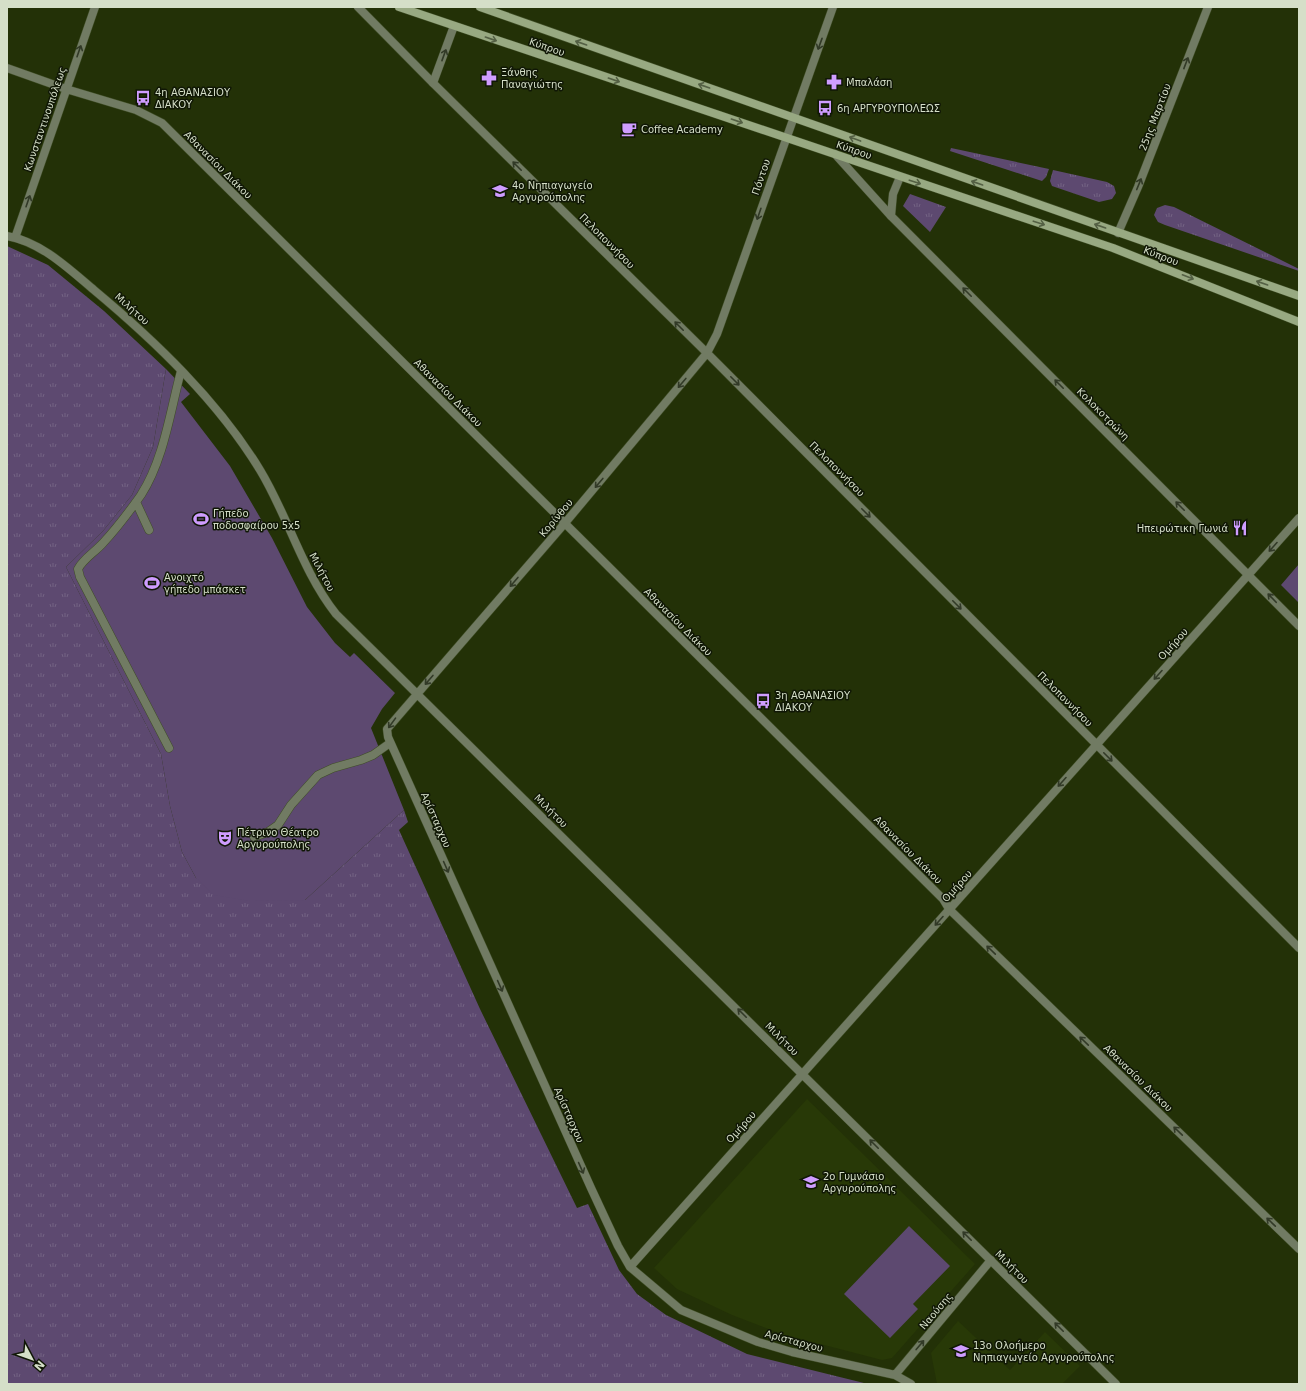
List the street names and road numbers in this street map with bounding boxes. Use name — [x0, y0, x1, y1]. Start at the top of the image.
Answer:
street label: Κύπρου — [528, 36, 566, 58]
street label: Κωνσταντινουπόλεως — [22, 65, 68, 173]
street label: 25ης Μαρτίου — [1137, 82, 1173, 152]
street label: Αθανασίου Διάκου — [182, 129, 254, 201]
street label: Κύπρου — [835, 139, 873, 161]
street label: Πόντου — [750, 157, 772, 196]
street label: Πελοποννήσου — [577, 211, 637, 271]
street label: Κύπρου — [1142, 244, 1180, 268]
street label: Μιλήτου — [113, 291, 152, 327]
street label: Αθανασίου Διάκου — [412, 357, 484, 429]
street label: Κολοκοτρώνη — [1075, 386, 1131, 442]
street label: Πελοποννήσου — [807, 439, 867, 499]
street label: Κορίνθου — [537, 497, 575, 539]
street label: Μιλήτου — [307, 551, 337, 593]
street label: Αθανασίου Διάκου — [642, 586, 714, 658]
street label: Ομήρου — [1156, 626, 1190, 662]
street label: Πελοποννήσου — [1035, 669, 1095, 729]
street label: Αρίσταρχου — [419, 791, 453, 850]
street label: Μιλήτου — [532, 792, 570, 830]
street label: Αθανασίου Διάκου — [872, 814, 944, 886]
street label: Ομήρου — [940, 868, 974, 904]
street label: Μιλήτου — [763, 1020, 801, 1058]
street label: Αθανασίου Διάκου — [1101, 1042, 1175, 1114]
street label: Αρίσταρχου — [552, 1086, 586, 1145]
street label: Ομήρου — [724, 1109, 758, 1145]
street label: Μιλήτου — [993, 1248, 1031, 1286]
street label: Ναούσης — [917, 1290, 955, 1332]
street label: Αρίσταρχου — [764, 1328, 824, 1354]

